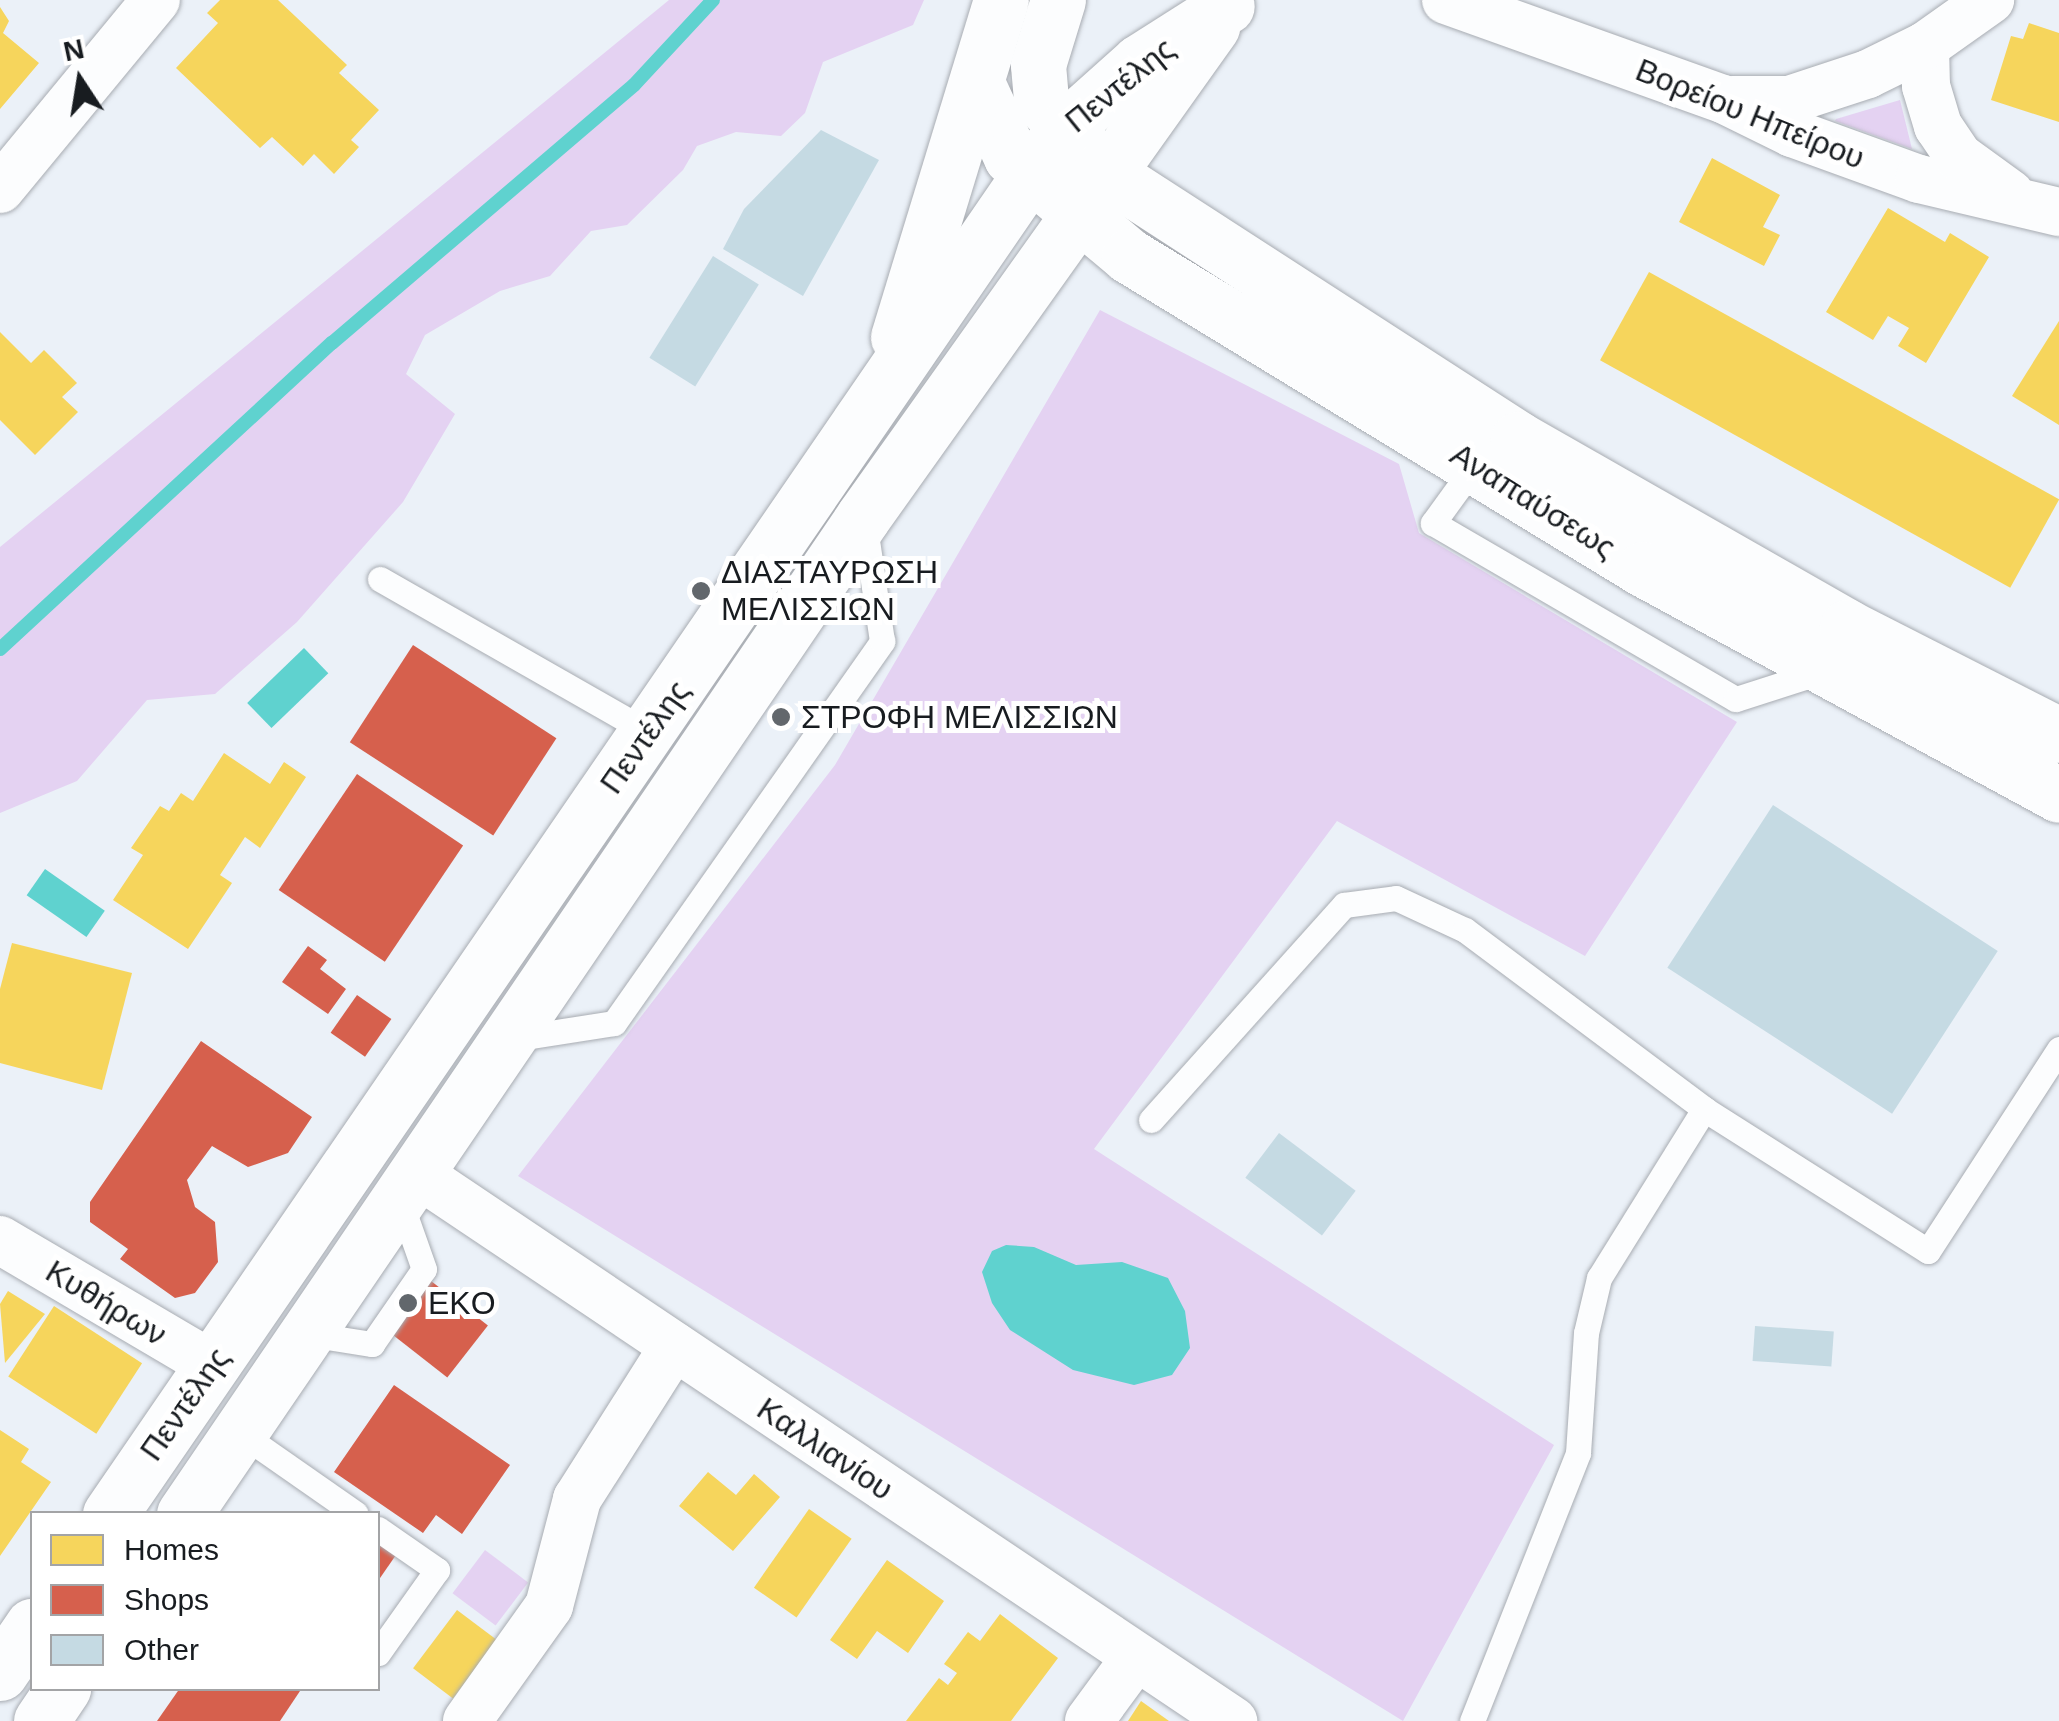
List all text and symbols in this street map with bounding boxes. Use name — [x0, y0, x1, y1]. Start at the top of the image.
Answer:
street label: Πεντέλης — [1058, 29, 1182, 141]
north arrow — [30, 30, 130, 130]
text: N — [61, 33, 87, 67]
street label: Βορείου Ηπείρου — [1630, 51, 1870, 177]
street label: Αναπαύσεως — [1443, 435, 1623, 567]
place label: ΔΙΑΣΤΑΥΡΩΣΗ ΜΕΛΙΣΣΙΩΝ — [721, 554, 938, 629]
marker: ΔΙΑΣΤΑΥΡΩΣΗ ΜΕΛΙΣΣΙΩΝ — [690, 580, 712, 602]
street label: Πεντέλης — [592, 673, 698, 801]
place label: ΣΤΡΟΦΗ ΜΕΛΙΣΣΙΩΝ — [801, 698, 1118, 736]
marker: ΣΤΡΟΦΗ ΜΕΛΙΣΣΙΩΝ — [770, 706, 792, 728]
street label: Κυθήρων — [39, 1252, 173, 1354]
place label: EKO — [428, 1284, 496, 1322]
marker: EKO — [397, 1292, 419, 1314]
street label: Πεντέλης — [132, 1340, 238, 1468]
street label: Καλλιανίου — [750, 1390, 900, 1508]
legend — [30, 1511, 380, 1691]
text: Homes — [124, 1533, 219, 1566]
text: Shops — [124, 1583, 209, 1616]
text: Other — [124, 1633, 199, 1666]

